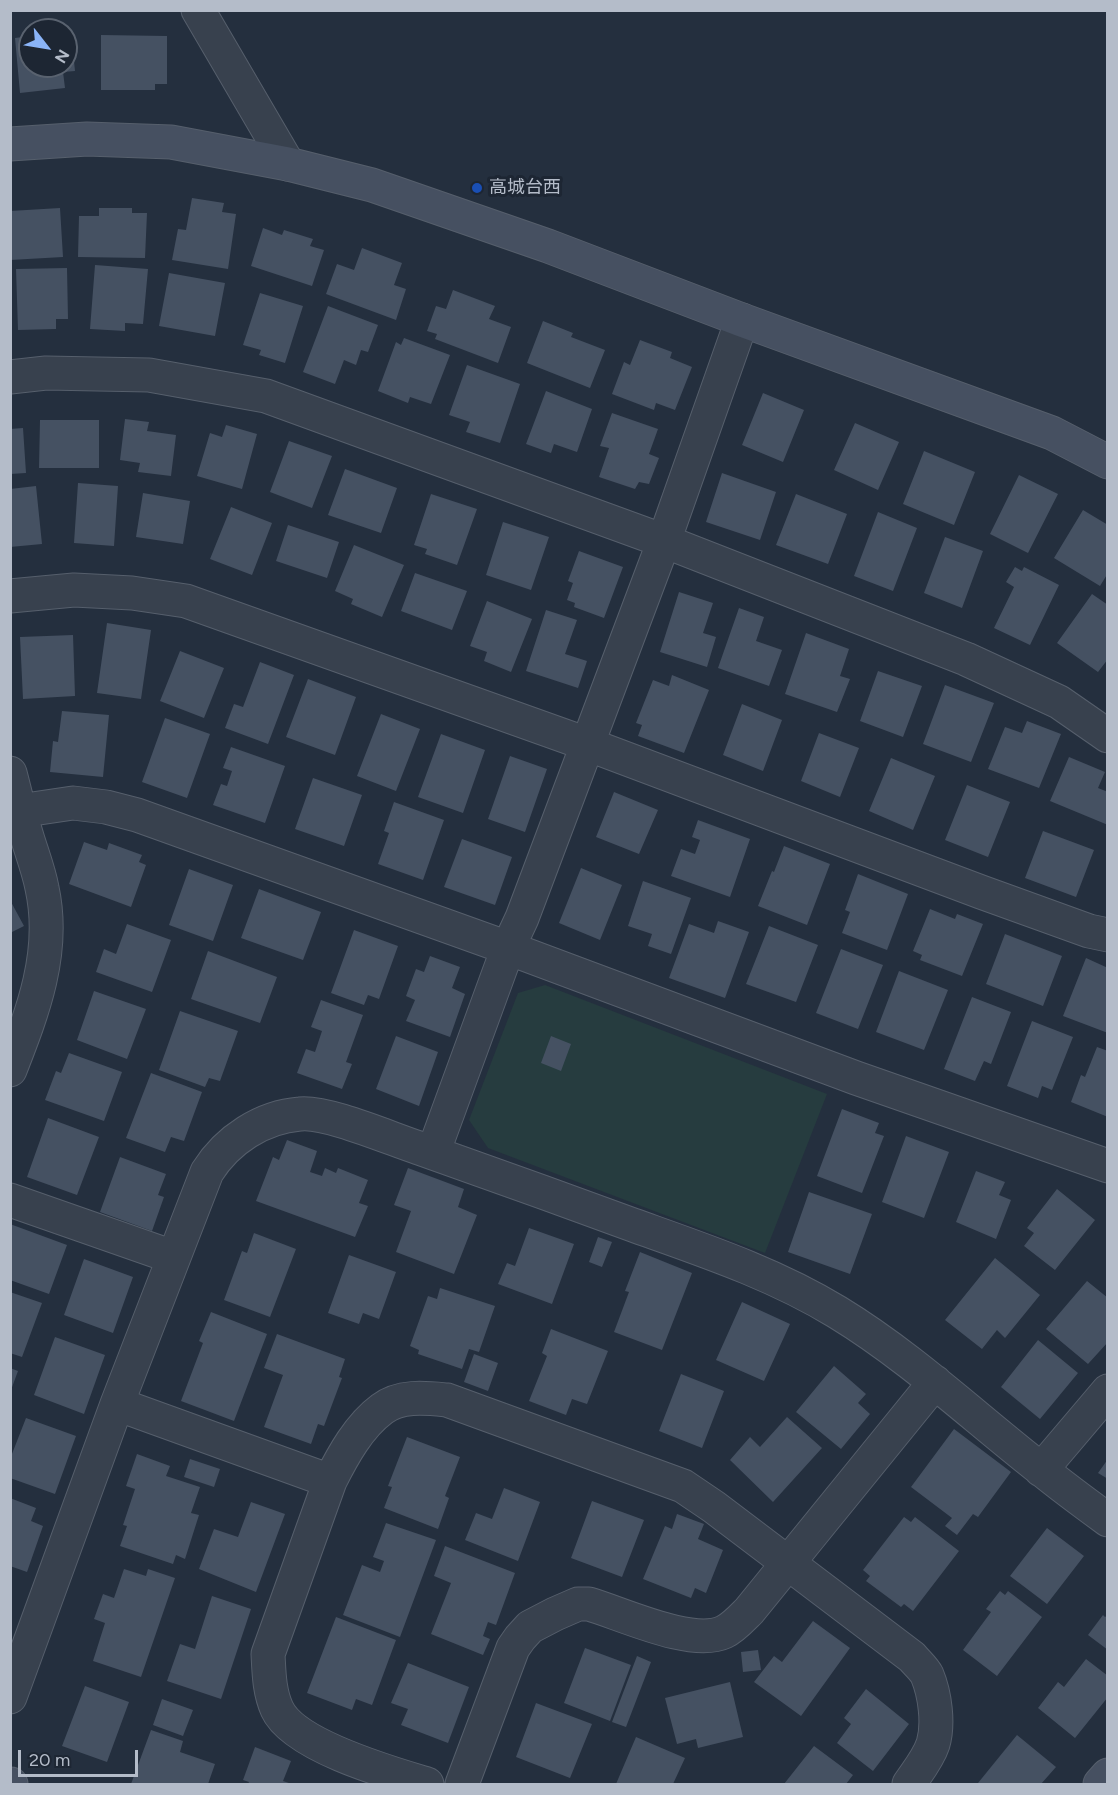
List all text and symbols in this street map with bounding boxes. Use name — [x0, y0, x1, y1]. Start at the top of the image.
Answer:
north arrow — [18, 18, 78, 78]
text: N — [51, 46, 73, 67]
place label: 高城台西 — [489, 177, 561, 199]
marker: 高城台西 — [470, 181, 484, 195]
scale bar — [21, 1738, 141, 1776]
text: 20 m — [29, 1749, 70, 1771]

